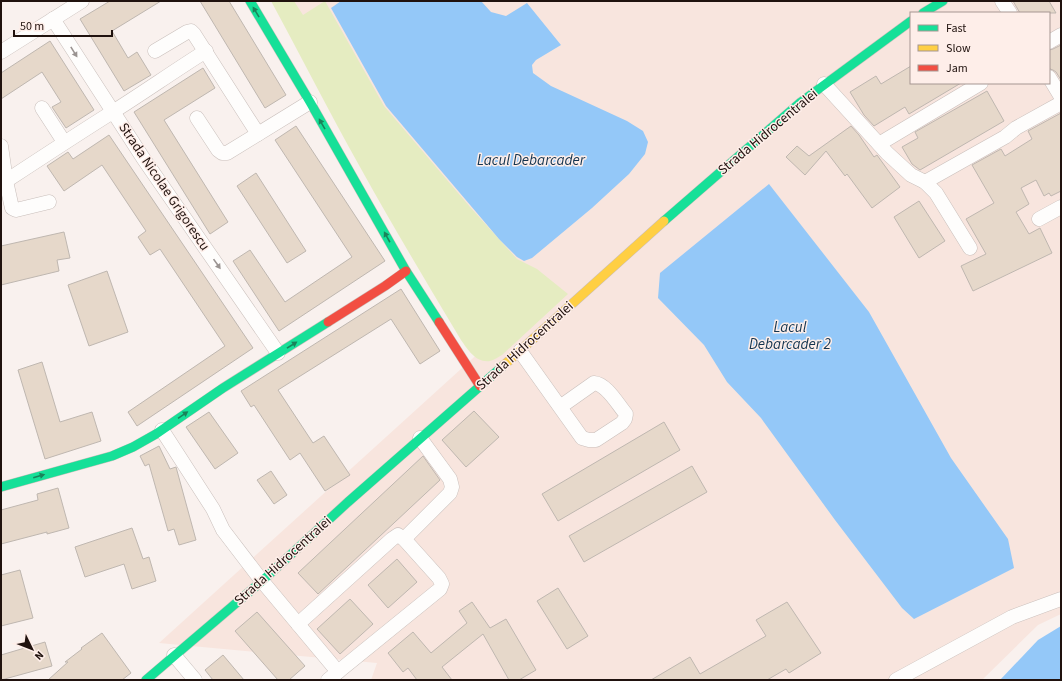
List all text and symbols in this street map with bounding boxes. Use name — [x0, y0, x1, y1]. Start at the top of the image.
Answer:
one-way arrow — [253, 6, 260, 18]
scale bar — [14, 12, 112, 38]
legend — [910, 12, 1050, 84]
text: 50 m — [20, 18, 44, 35]
text: Fast — [946, 20, 966, 37]
text: Slow — [946, 40, 971, 57]
one-way arrow — [71, 46, 78, 58]
text: Jam — [946, 60, 968, 77]
street label: Strada Hidrocentralei — [714, 84, 822, 180]
one-way arrow — [319, 118, 326, 130]
street label: Strada Nicolae Grigorescu — [114, 119, 214, 255]
water label: Lacul Debarcader — [477, 150, 586, 171]
one-way arrow — [384, 231, 390, 243]
one-way arrow — [213, 259, 221, 270]
street label: Strada Hidrocentralei — [472, 297, 578, 395]
water label: Lacul Debarcader 2 — [749, 317, 831, 355]
one-way arrow — [286, 341, 298, 348]
one-way arrow — [178, 411, 188, 419]
one-way arrow — [33, 473, 45, 479]
street label: Strada Hidrocentralei — [230, 512, 336, 610]
north arrow — [12, 629, 52, 669]
text: N — [31, 648, 47, 663]

